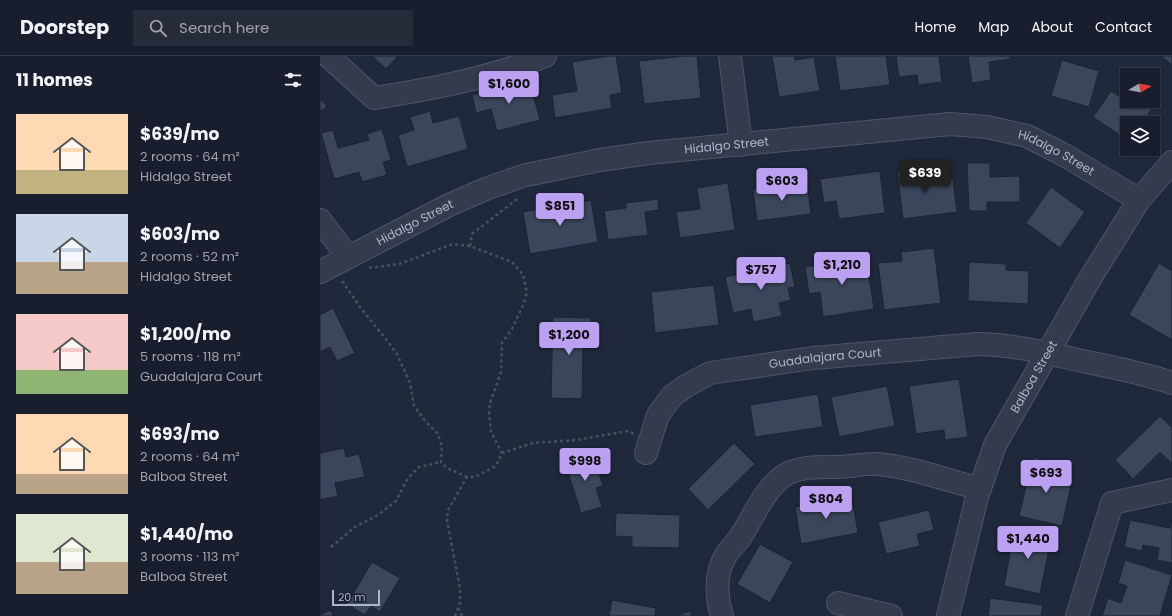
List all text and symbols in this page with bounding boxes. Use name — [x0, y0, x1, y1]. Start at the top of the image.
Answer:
search box — [133, 10, 413, 46]
text: Doorstep — [20, 14, 109, 41]
icon: search — [147, 17, 169, 39]
text: Search here — [179, 17, 269, 38]
text: Home — [914, 17, 956, 37]
text: Map — [978, 17, 1009, 37]
text: About — [1031, 17, 1073, 37]
text: Contact — [1095, 17, 1152, 37]
text: 11 homes — [16, 68, 93, 92]
north arrow — [1120, 68, 1160, 108]
map controls — [1120, 68, 1160, 156]
icon: filters — [282, 69, 304, 91]
pin: $1,600 — [476, 71, 542, 105]
text: $1,600 — [488, 74, 530, 93]
button: layers — [1120, 116, 1160, 156]
text: $639/mo — [140, 122, 219, 146]
street label: Hidalgo Street — [1017, 125, 1098, 179]
icon: home — [48, 130, 96, 178]
street label: Hidalgo Street — [684, 133, 769, 158]
text: 2 rooms · 64 m² — [140, 147, 240, 166]
pin: $639 — [901, 160, 949, 194]
text: $639 — [909, 163, 941, 182]
text: Hidalgo Street — [140, 167, 232, 186]
pin: $603 — [758, 168, 806, 202]
text: $603 — [765, 171, 799, 190]
pin: $851 — [536, 193, 584, 227]
street label: Hidalgo Street — [373, 195, 456, 249]
text: $851 — [545, 196, 575, 215]
text: $603/mo — [140, 222, 220, 246]
icon: home — [48, 230, 96, 278]
text: 2 rooms · 52 m² — [140, 247, 239, 266]
pin: $1,210 — [809, 252, 875, 286]
text: $1,210 — [823, 255, 861, 274]
pin: $757 — [737, 257, 785, 291]
text: $757 — [746, 260, 776, 279]
text: Hidalgo Street — [140, 267, 232, 286]
text: $1,200/mo — [140, 322, 231, 346]
pin: $1,200 — [536, 322, 602, 356]
text: $1,200 — [548, 325, 590, 344]
icon: home — [48, 330, 96, 378]
street label: Balboa Street — [1006, 337, 1061, 416]
street label: Guadalajara Court — [768, 343, 882, 372]
text: 5 rooms · 118 m² — [140, 347, 241, 366]
text: Guadalajara Court — [140, 367, 262, 386]
text: $693/mo — [140, 422, 219, 446]
icon: home — [48, 430, 96, 478]
text: 2 rooms · 64 m² — [140, 447, 240, 466]
pin: $998 — [561, 448, 609, 482]
text: $998 — [569, 451, 601, 470]
pin: $693 — [1022, 460, 1070, 494]
text: $693 — [1030, 463, 1062, 482]
text: Balboa Street — [140, 467, 227, 486]
pin: $804 — [802, 486, 850, 520]
text: $804 — [809, 489, 843, 508]
text: $1,440/mo — [140, 522, 233, 546]
pin: $1,440 — [995, 526, 1061, 560]
text: $1,440 — [1006, 529, 1050, 548]
icon: home — [48, 530, 96, 578]
text: 3 rooms · 113 m² — [140, 547, 240, 566]
text: Balboa Street — [140, 567, 227, 586]
scale bar — [332, 588, 380, 607]
text: 20 m — [338, 589, 366, 605]

